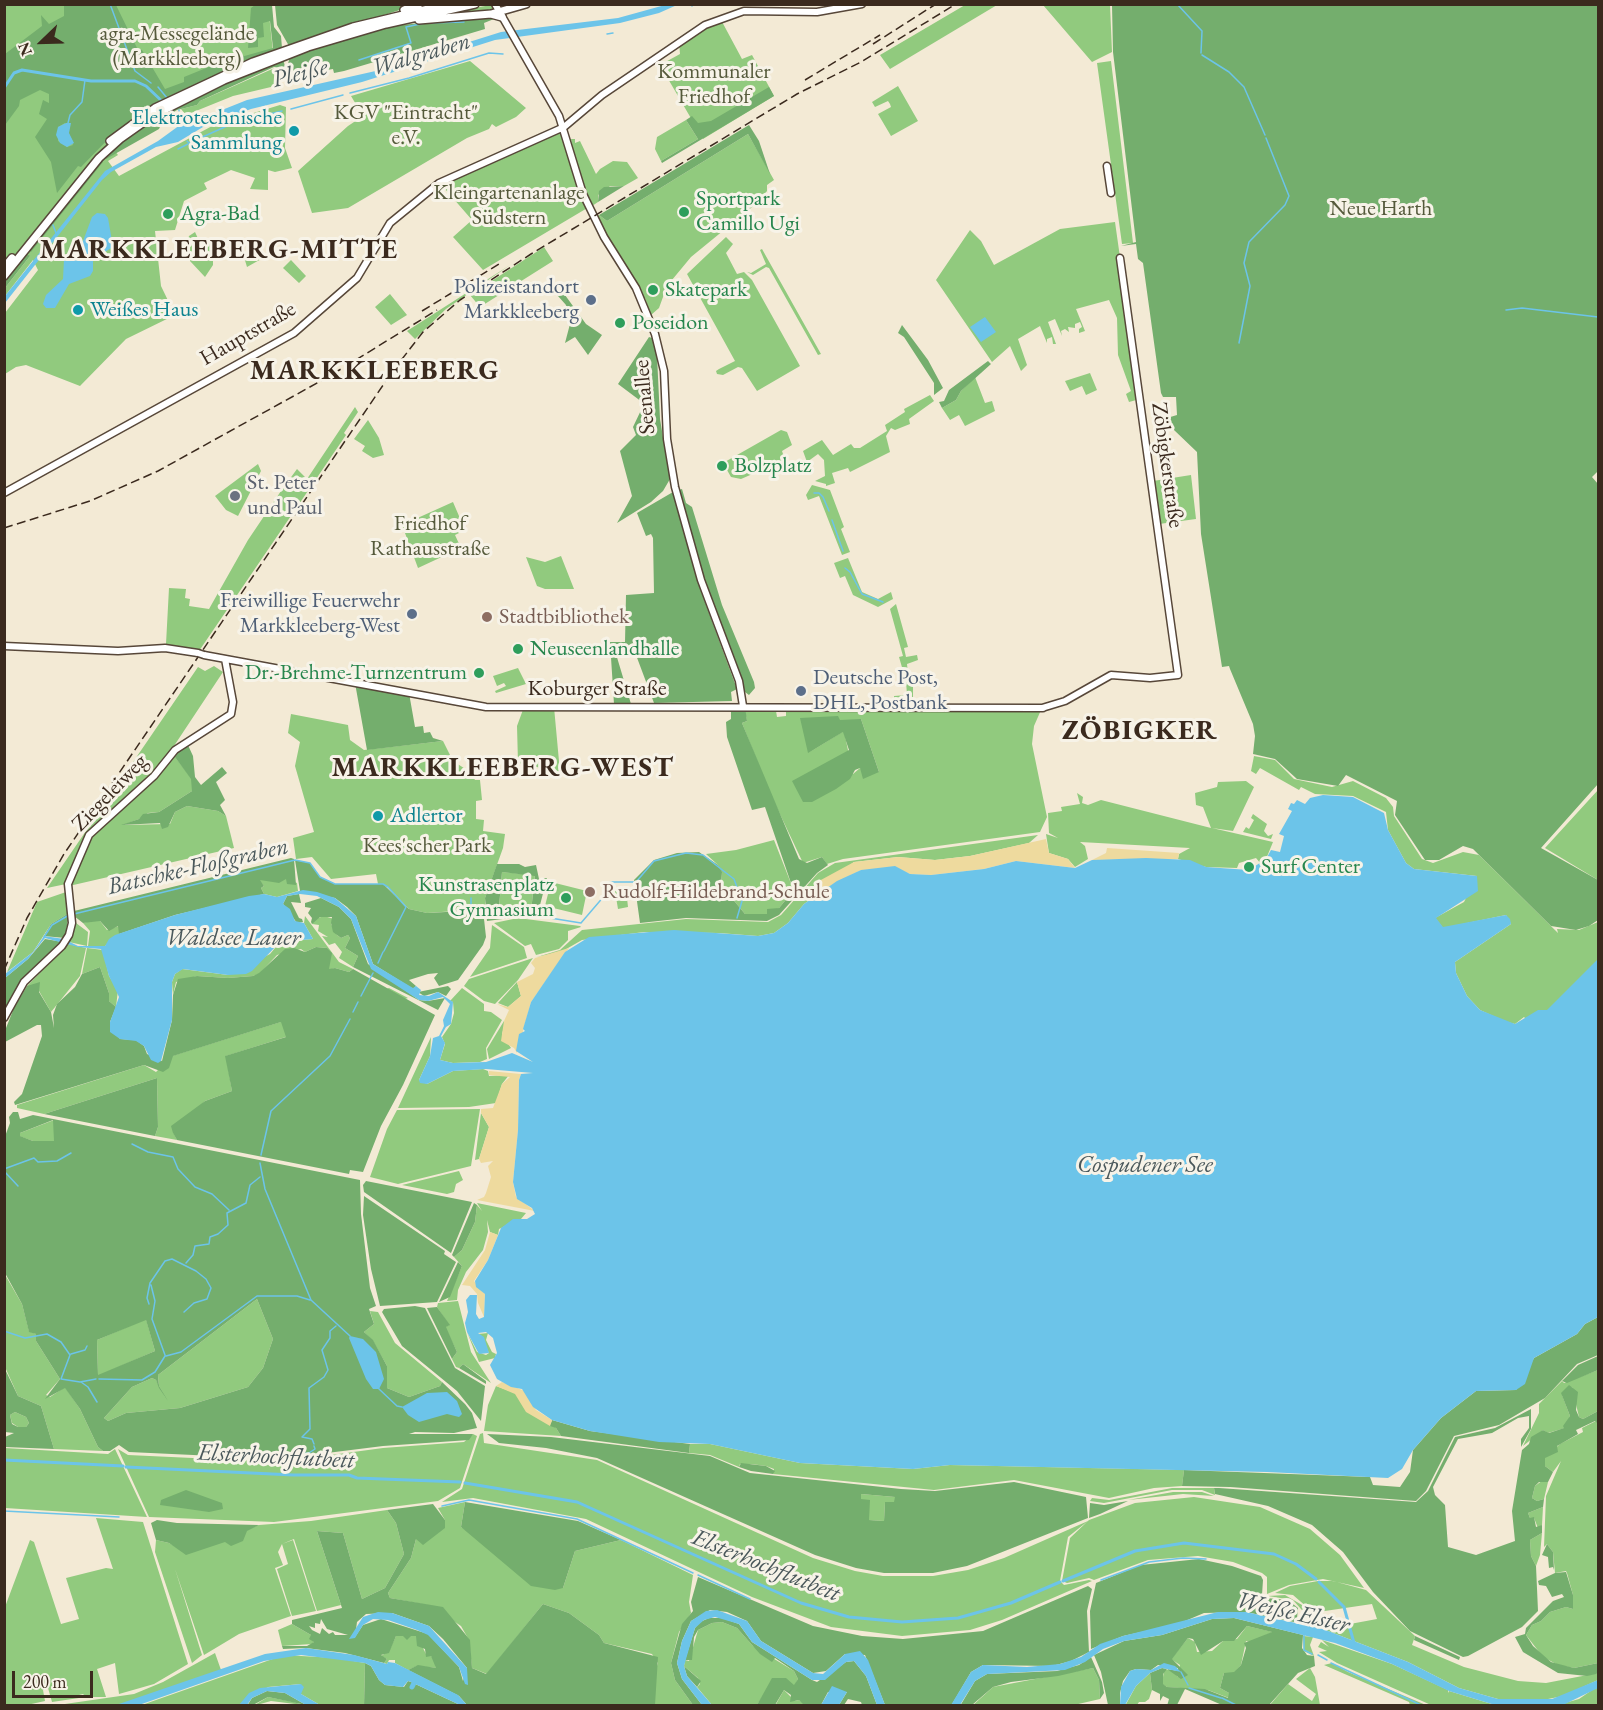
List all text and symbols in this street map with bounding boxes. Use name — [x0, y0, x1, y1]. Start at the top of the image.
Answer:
north arrow — [12, 12, 72, 72]
park label: agra-Messegelände (Markkleeberg) — [100, 21, 254, 72]
water label: Walgraben — [368, 27, 474, 83]
text: N — [13, 39, 37, 59]
water label: Pleiße — [269, 53, 331, 95]
park label: Kommunaler Friedhof — [657, 59, 771, 110]
park label: KGV "Eintracht" e.V. — [334, 100, 478, 152]
place label: Elektrotechnische Sammlung — [132, 105, 282, 156]
marker: Elektrotechnische Sammlung — [287, 124, 301, 138]
park label: Kleingartenanlage Südstern — [433, 180, 585, 231]
place label: Sportpark Camillo Ugi — [696, 186, 800, 237]
park label: Neue Harth — [1330, 196, 1432, 222]
place label: Agra-Bad — [180, 201, 260, 227]
marker: Sportpark Camillo Ugi — [677, 205, 691, 219]
marker: Agra-Bad — [161, 207, 175, 221]
district label: MARKKLEEBERG-MITTE — [39, 233, 399, 267]
place label: Polizeistandort Markkleeberg — [454, 274, 579, 326]
place label: Skatepark — [665, 277, 747, 303]
marker: Skatepark — [646, 283, 660, 297]
marker: Polizeistandort Markkleeberg — [584, 293, 598, 307]
street label: Hauptstraße — [195, 296, 301, 372]
place label: Weißes Haus — [90, 297, 198, 323]
marker: Weißes Haus — [71, 303, 85, 317]
place label: Poseidon — [632, 310, 709, 336]
marker: Poseidon — [613, 316, 627, 330]
district label: MARKKLEEBERG — [250, 354, 500, 388]
street label: Seenallee — [629, 358, 661, 436]
street label: Zöbigkerstraße — [1145, 401, 1189, 529]
place label: Bolzplatz — [734, 453, 811, 479]
marker: Bolzplatz — [715, 459, 729, 473]
place label: St. Peter und Paul — [247, 470, 322, 522]
marker: St. Peter und Paul — [228, 489, 242, 503]
park label: Friedhof Rathausstraße — [370, 511, 490, 562]
place label: Freiwillige Feuerwehr Markkleeberg-West — [220, 588, 400, 640]
place label: Stadtbibliothek — [499, 604, 629, 630]
marker: Freiwillige Feuerwehr Markkleeberg-West — [405, 607, 419, 621]
marker: Stadtbibliothek — [480, 610, 494, 624]
place label: Neuseenlandhalle — [530, 636, 679, 662]
marker: Neuseenlandhalle — [511, 642, 525, 656]
place label: Dr.-Brehme-Turnzentrum — [245, 660, 467, 686]
place label: Deutsche Post, DHL, Postbank — [813, 665, 947, 716]
marker: Dr.-Brehme-Turnzentrum — [472, 666, 486, 680]
street label: Koburger Straße — [528, 676, 666, 702]
marker: Deutsche Post, DHL, Postbank — [794, 684, 808, 698]
district label: ZÖBIGKER — [1062, 714, 1218, 748]
street label: Ziegeleiweg — [67, 749, 153, 837]
district label: MARKKLEEBERG-WEST — [331, 751, 675, 785]
place label: Adlertor — [390, 803, 463, 829]
marker: Adlertor — [371, 809, 385, 823]
water label: Batschke‐Floßgraben — [105, 832, 291, 902]
park label: Kees'scher Park — [363, 833, 491, 859]
place label: Surf Center — [1261, 854, 1360, 880]
marker: Surf Center — [1242, 860, 1256, 874]
place label: Kunstrasenplatz Gymnasium — [418, 872, 554, 924]
place label: Rudolf-Hildebrand-Schule — [602, 879, 830, 905]
marker: Rudolf-Hildebrand-Schule — [583, 885, 597, 899]
marker: Kunstrasenplatz Gymnasium — [559, 891, 573, 905]
water label: Waldsee Lauer — [165, 924, 301, 952]
water label: Cospudener See — [1077, 1151, 1213, 1179]
water label: Elsterhochflutbett — [197, 1439, 355, 1475]
water label: Elsterhochflutbett — [688, 1523, 844, 1609]
water label: Weiße Elster — [1234, 1586, 1352, 1640]
scale bar — [15, 1659, 96, 1697]
text: 200 m — [23, 1670, 67, 1693]

